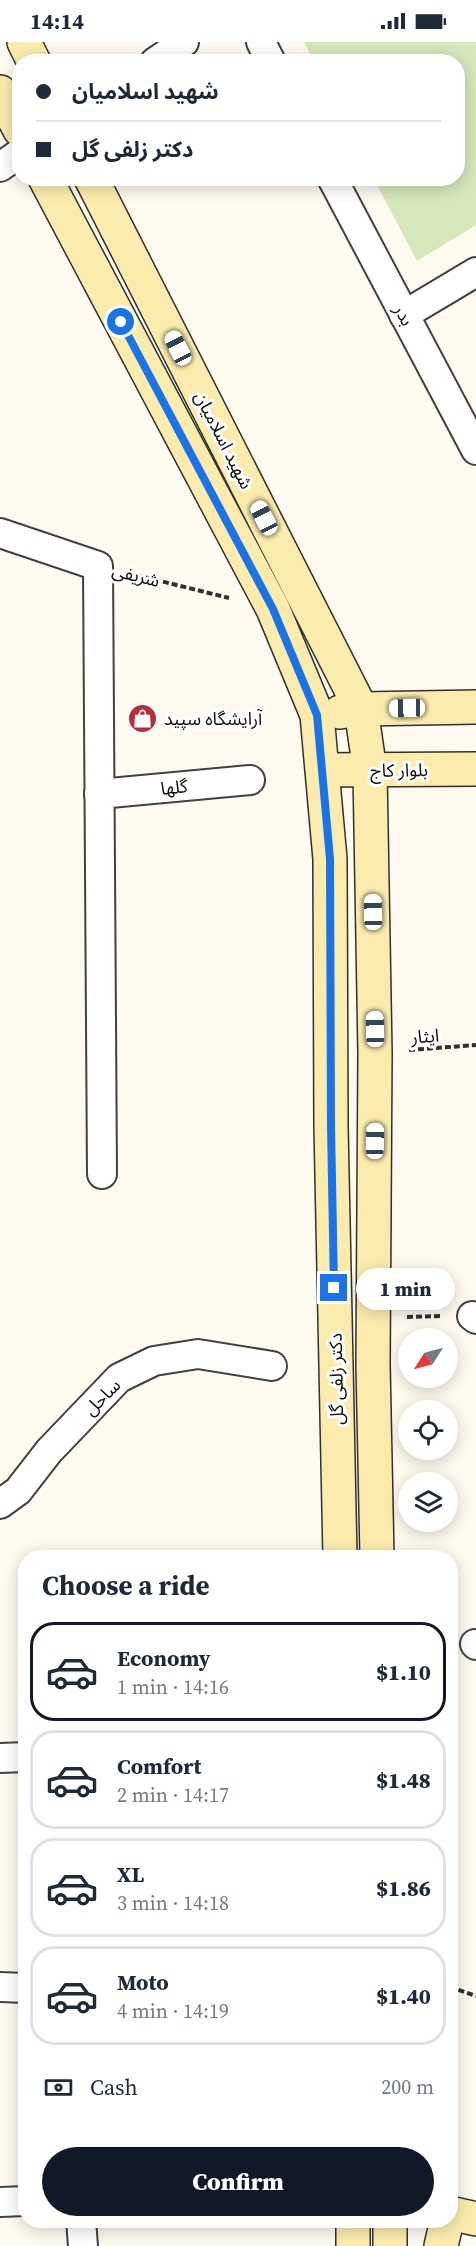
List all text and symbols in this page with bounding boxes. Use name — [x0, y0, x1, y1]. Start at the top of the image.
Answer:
text: 14:14 — [30, 6, 84, 36]
text: شهید اسلامیان — [72, 76, 219, 106]
text: دکتر زلفی گل — [72, 134, 193, 164]
street label: بدر — [388, 299, 420, 330]
route start — [107, 308, 134, 335]
car — [162, 328, 194, 368]
street label: شهید اسلامیان — [189, 387, 259, 493]
car — [248, 498, 280, 538]
street label: شریفی — [110, 557, 162, 593]
car — [389, 699, 425, 717]
shop icon: آرایشگاه سپید — [127, 702, 159, 734]
place label: آرایشگاه سپید — [164, 706, 263, 731]
street label: بلوار کاج — [370, 757, 428, 784]
street label: گلها — [159, 773, 189, 801]
car — [364, 894, 382, 930]
car — [366, 1011, 384, 1047]
street label: ایثار — [409, 1023, 440, 1050]
car — [366, 1123, 384, 1159]
callout: 1 min — [355, 1267, 454, 1309]
route end — [320, 1274, 347, 1301]
text: 1 min — [379, 1275, 432, 1303]
north arrow — [398, 1328, 458, 1388]
map controls — [398, 1328, 458, 1532]
street label: دکتر زلفی گل — [323, 1333, 349, 1425]
street label: ساحل — [78, 1373, 126, 1421]
button: locate — [398, 1400, 458, 1460]
button: layers — [398, 1472, 458, 1532]
text: Choose a ride — [42, 1567, 210, 1604]
text: Economy — [117, 1643, 211, 1673]
icon: car — [45, 1645, 99, 1699]
text: $1.10 — [376, 1657, 431, 1687]
text: 1 min · 14:16 — [117, 1673, 229, 1701]
text: Comfort — [117, 1751, 201, 1781]
icon: car — [45, 1753, 99, 1807]
text: $1.48 — [376, 1765, 431, 1795]
text: 2 min · 14:17 — [117, 1781, 229, 1809]
text: XL — [117, 1859, 144, 1889]
icon: car — [45, 1861, 99, 1915]
text: $1.86 — [376, 1873, 431, 1903]
text: 3 min · 14:18 — [117, 1889, 229, 1917]
text: Moto — [117, 1967, 169, 1997]
icon: car — [45, 1969, 99, 2023]
text: $1.40 — [376, 1981, 431, 2011]
text: 4 min · 14:19 — [117, 1997, 229, 2025]
icon: cash — [42, 2071, 75, 2104]
text: Cash — [90, 2072, 138, 2102]
text: 200 m — [381, 2073, 434, 2101]
button: Confirm — [42, 2147, 434, 2216]

